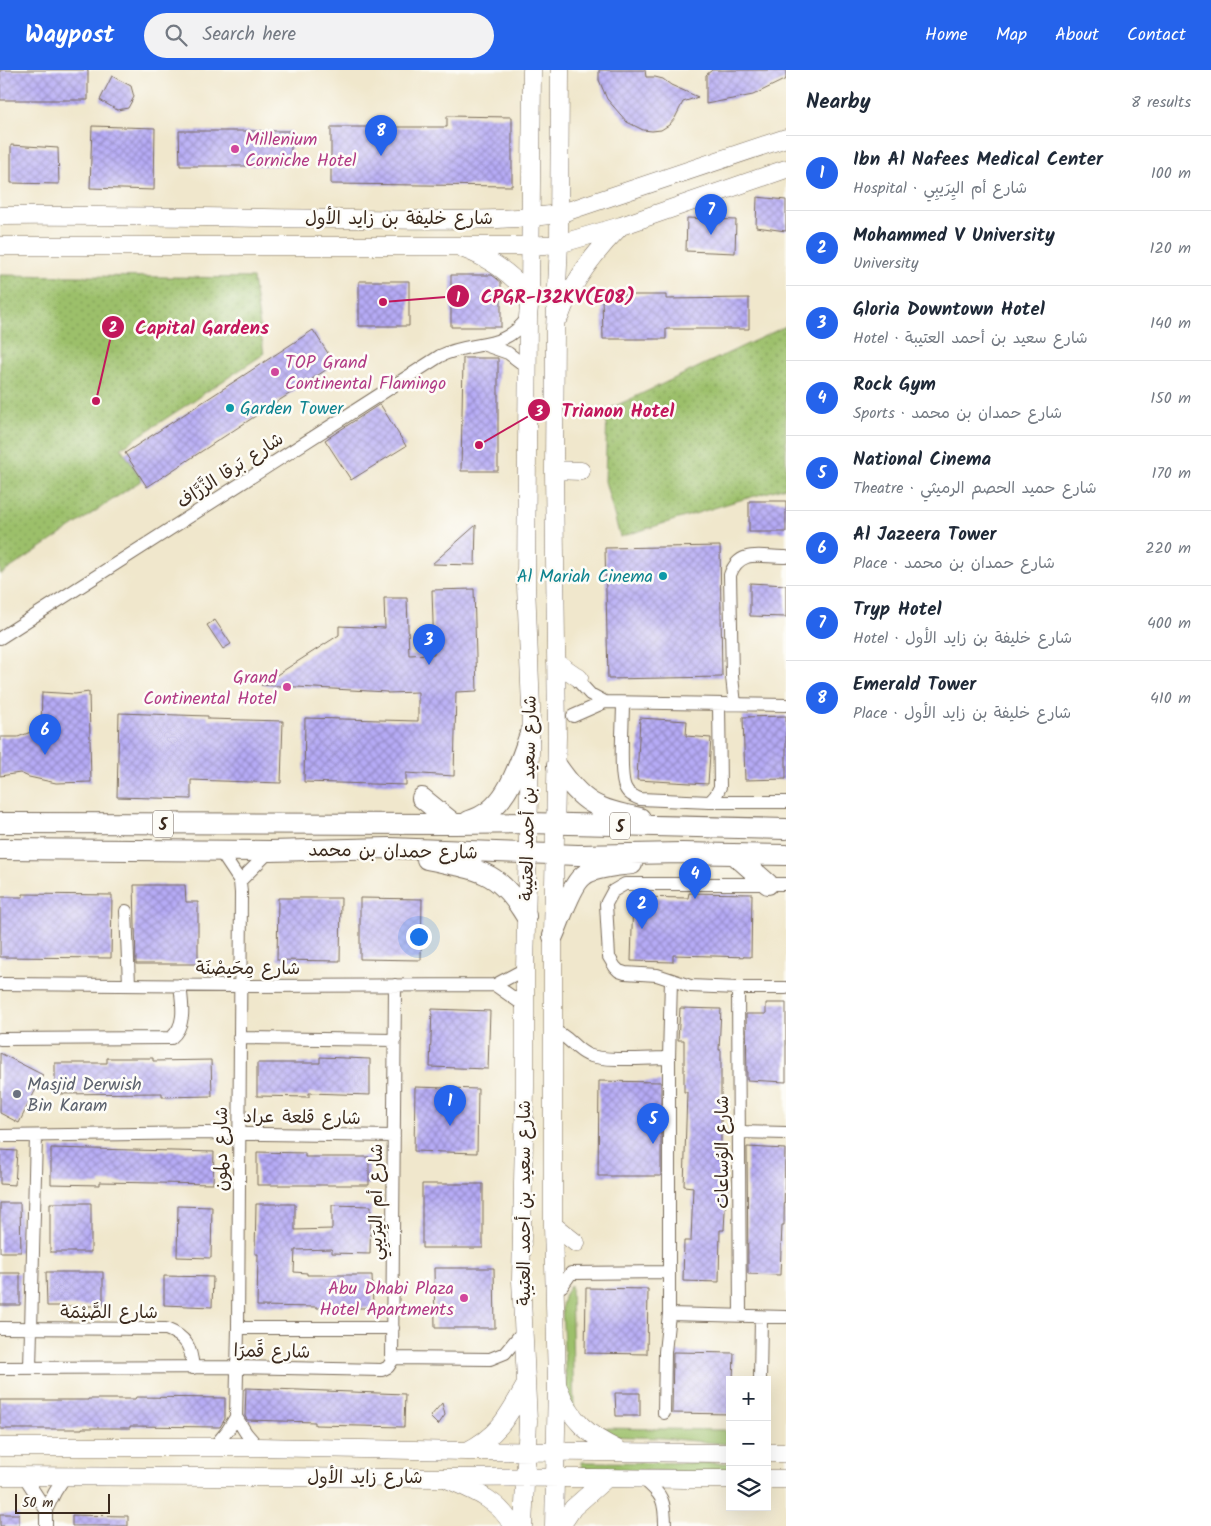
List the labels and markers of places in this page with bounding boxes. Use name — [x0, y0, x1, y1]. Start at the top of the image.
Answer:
pin: 8 — [365, 115, 397, 156]
place label: Millenium Corniche Hotel — [245, 126, 357, 176]
marker: Millenium Corniche Hotel — [229, 143, 241, 155]
pin: 7 — [695, 194, 727, 235]
callout: CPGR-132KV(E08) — [445, 279, 645, 313]
callout: Capital Gardens — [100, 310, 279, 344]
place label: TOP Grand Continental Flamingo — [285, 349, 446, 399]
marker: TOP Grand Continental Flamingo — [269, 366, 281, 378]
callout: Trianon Hotel — [527, 393, 685, 427]
place label: Garden Tower — [240, 395, 344, 424]
marker: Garden Tower — [224, 402, 236, 414]
place label: Al Mariah Cinema — [517, 563, 653, 592]
marker: Al Mariah Cinema — [657, 570, 669, 582]
pin: 3 — [413, 624, 445, 665]
place label: Grand Continental Hotel — [143, 664, 278, 714]
marker: Grand Continental Hotel — [281, 681, 293, 693]
pin: 6 — [29, 714, 61, 755]
pin: 4 — [679, 858, 711, 899]
pin: 2 — [626, 888, 658, 929]
place label: Masjid Derwish Bin Karam — [27, 1071, 142, 1121]
pin: 1 — [434, 1085, 466, 1126]
marker: Masjid Derwish Bin Karam — [11, 1088, 23, 1100]
pin: 5 — [637, 1103, 669, 1144]
place label: Abu Dhabi Plaza Hotel Apartments — [320, 1275, 454, 1325]
marker: Abu Dhabi Plaza Hotel Apartments — [458, 1292, 470, 1304]

